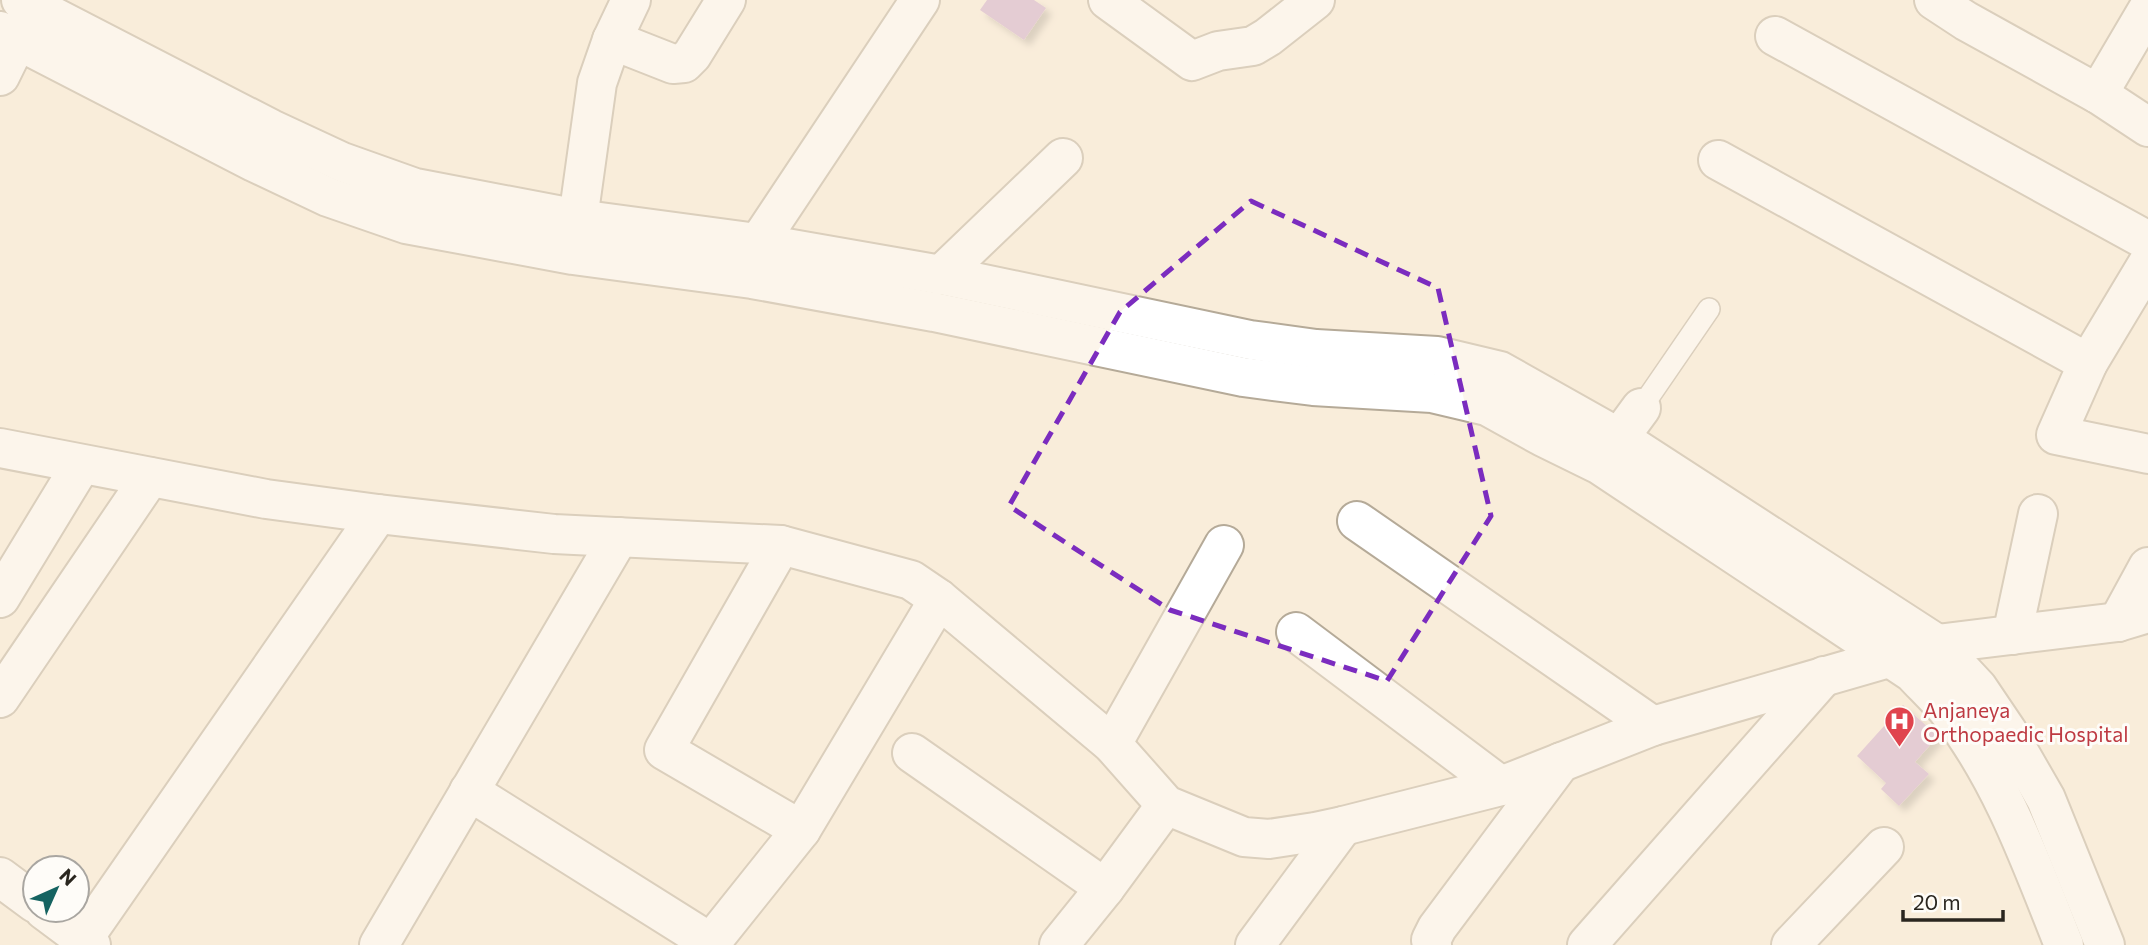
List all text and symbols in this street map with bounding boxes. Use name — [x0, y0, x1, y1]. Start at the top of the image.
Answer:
place label: Anjaneya Orthopaedic Hospital — [1923, 697, 2129, 746]
hospital icon: Anjaneya Orthopaedic Hospital — [1883, 704, 1917, 748]
north arrow — [21, 854, 91, 924]
text: N — [55, 863, 82, 890]
scale bar — [1903, 878, 2003, 922]
text: 20 m — [1913, 889, 1961, 914]

